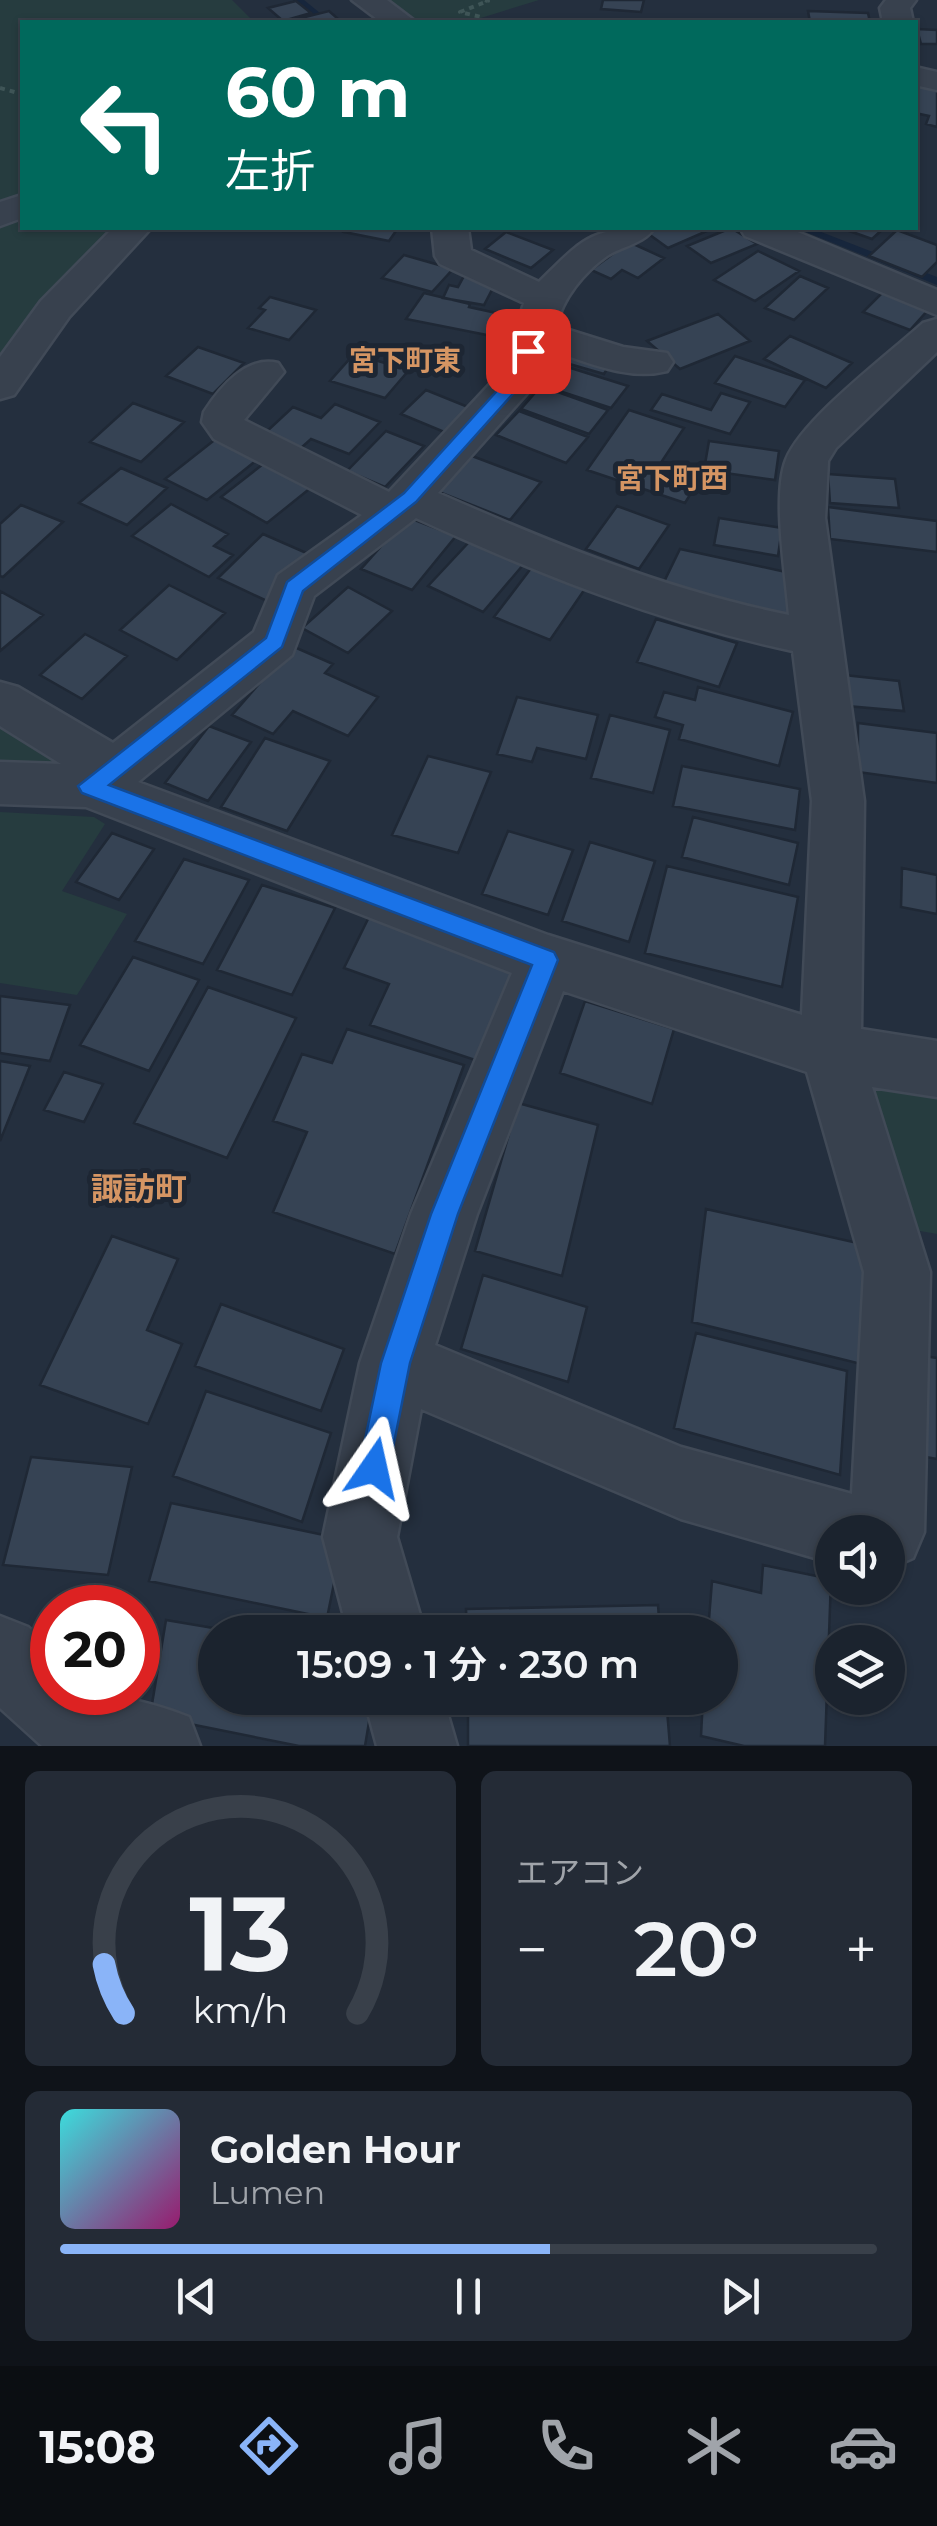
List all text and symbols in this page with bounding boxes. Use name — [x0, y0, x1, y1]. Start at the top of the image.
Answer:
text: 60 m — [225, 49, 410, 135]
icon: left — [60, 60, 190, 190]
text: 左折 — [225, 143, 315, 198]
pin — [486, 309, 571, 394]
icon: arrive — [501, 324, 556, 379]
district label: 宮下町東 — [349, 343, 461, 377]
district label: 宮下町西 — [616, 461, 728, 495]
district label: 諏訪町 — [91, 1169, 187, 1208]
position arrow — [322, 1416, 426, 1520]
map controls — [815, 1515, 905, 1715]
button: sound — [815, 1515, 905, 1605]
speed limit sign: 20 — [30, 1585, 160, 1715]
button: layers — [815, 1625, 905, 1715]
text: 15:09 · 1 分 · 230 m — [297, 1641, 639, 1688]
text: エアコン — [516, 1853, 644, 1892]
text: 13 — [189, 1870, 292, 1997]
text: 20° — [634, 1903, 759, 1995]
text: − — [516, 1916, 548, 1983]
text: + — [845, 1916, 877, 1983]
text: km/h — [193, 1988, 288, 2032]
text: Golden Hour — [210, 2126, 461, 2173]
text: Lumen — [210, 2173, 325, 2212]
icon: previous — [169, 2269, 224, 2324]
icon: pause — [441, 2269, 496, 2324]
icon: next — [713, 2269, 768, 2324]
icon: directions — [234, 2411, 304, 2481]
icon: music — [383, 2411, 453, 2481]
icon: phone — [531, 2411, 601, 2481]
icon: climate — [679, 2411, 749, 2481]
icon: car — [828, 2411, 898, 2481]
text: 15:08 — [39, 2419, 156, 2474]

